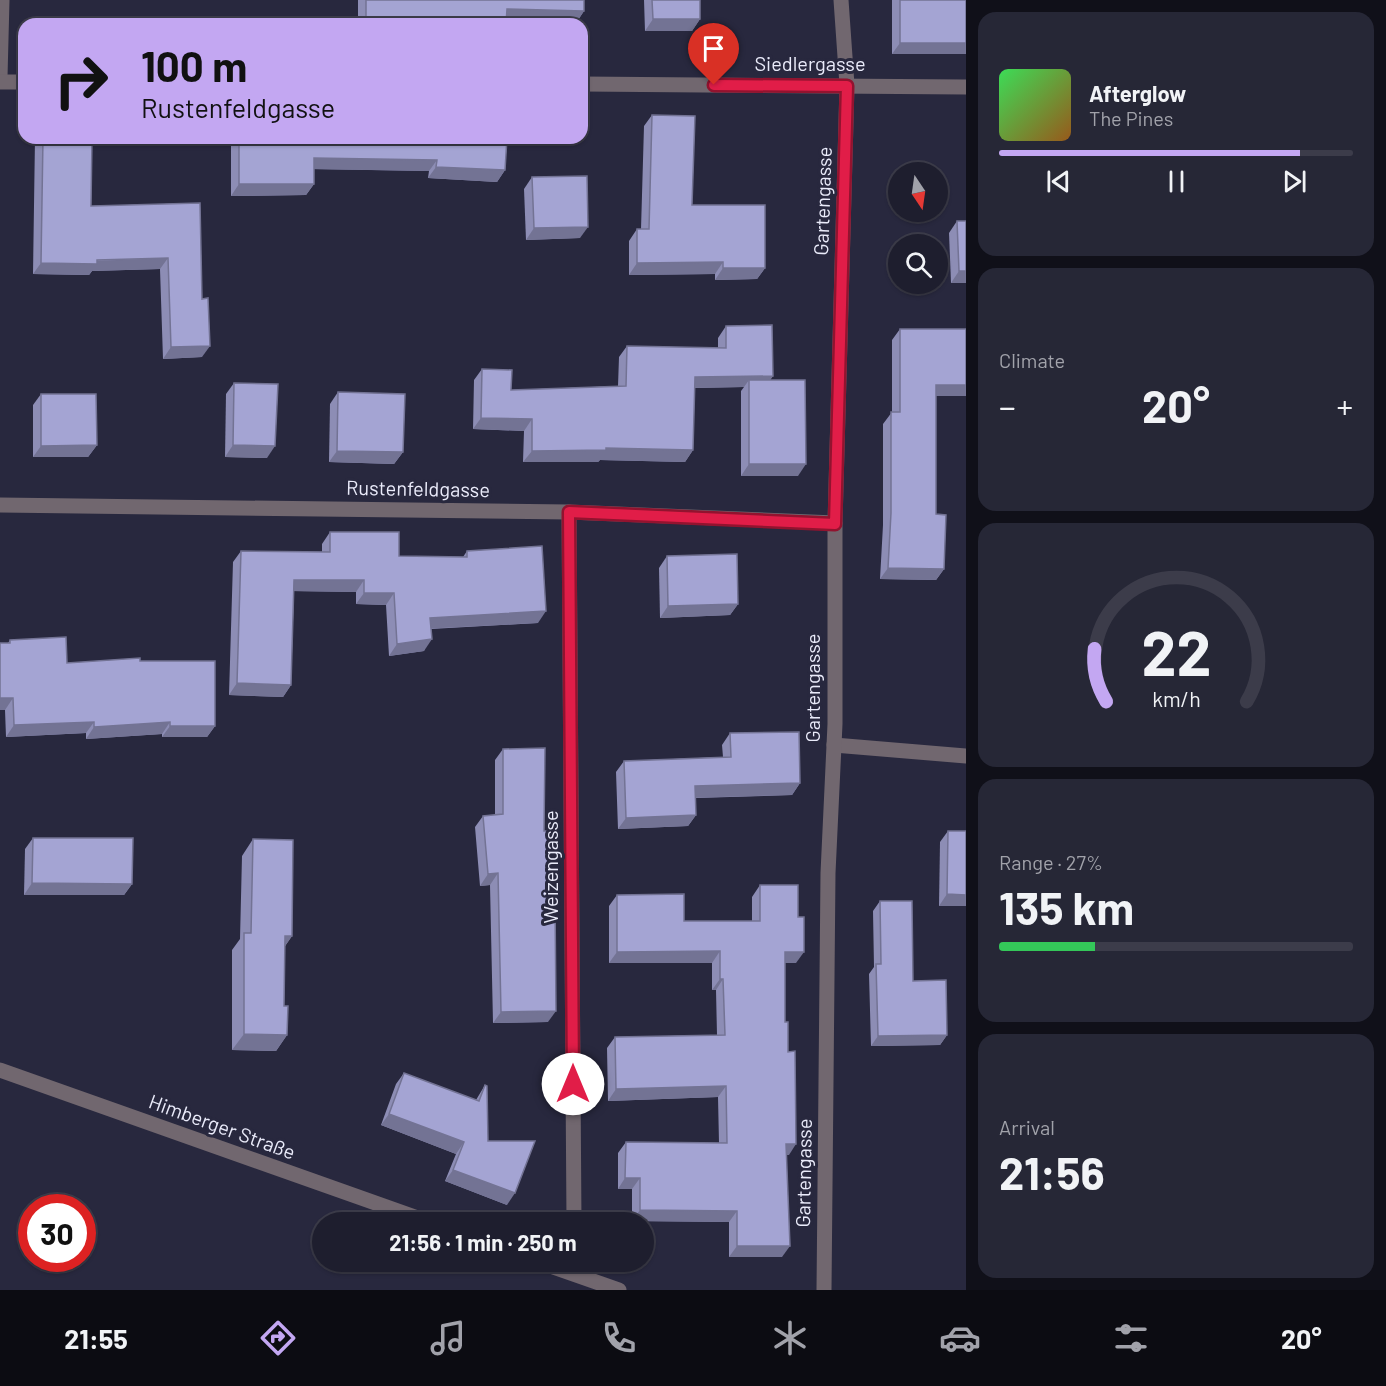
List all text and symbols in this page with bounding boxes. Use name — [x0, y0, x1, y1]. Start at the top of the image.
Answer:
pin — [688, 23, 739, 85]
icon: arrive — [697, 32, 730, 65]
text: 100 m — [141, 40, 247, 90]
icon: right — [42, 42, 120, 120]
street label: Siedlergasse — [754, 51, 866, 75]
text: Afterglow — [1089, 80, 1186, 106]
text: Rustenfeldgasse — [141, 91, 335, 123]
text: The Pines — [1089, 106, 1173, 130]
street label: Gartengasse — [808, 146, 836, 256]
north arrow — [888, 162, 948, 222]
map controls — [888, 162, 948, 294]
icon: previous — [1042, 165, 1075, 198]
icon: pause — [1160, 165, 1193, 198]
icon: next — [1278, 165, 1311, 198]
button: search — [888, 234, 948, 294]
text: Climate — [999, 348, 1065, 372]
text: 20° — [1142, 378, 1210, 432]
text: − — [999, 386, 1016, 426]
text: + — [1337, 386, 1353, 426]
street label: Rustenfeldgasse — [346, 475, 490, 501]
text: 22 — [1141, 614, 1211, 688]
street label: Gartengasse — [800, 634, 824, 742]
text: km/h — [1152, 686, 1200, 711]
street label: Weizengasse — [538, 810, 562, 924]
text: Range · 27% — [999, 850, 1103, 874]
text: 135 km — [999, 880, 1134, 934]
position arrow — [541, 1052, 605, 1116]
street label: Himberger Straße — [146, 1088, 299, 1164]
text: Arrival — [999, 1115, 1055, 1139]
street label: Gartengasse — [790, 1118, 816, 1228]
text: 21:56 — [999, 1145, 1105, 1199]
speed limit sign: 30 — [18, 1194, 96, 1272]
text: 21:56 · 1 min · 250 m — [389, 1229, 577, 1255]
icon: directions — [257, 1317, 299, 1359]
icon: music — [427, 1317, 469, 1359]
icon: phone — [598, 1317, 640, 1359]
icon: climate — [769, 1317, 811, 1359]
icon: car — [939, 1317, 981, 1359]
icon: filters — [1110, 1317, 1152, 1359]
text: 21:55 — [64, 1322, 128, 1354]
text: 20° — [1281, 1322, 1322, 1354]

